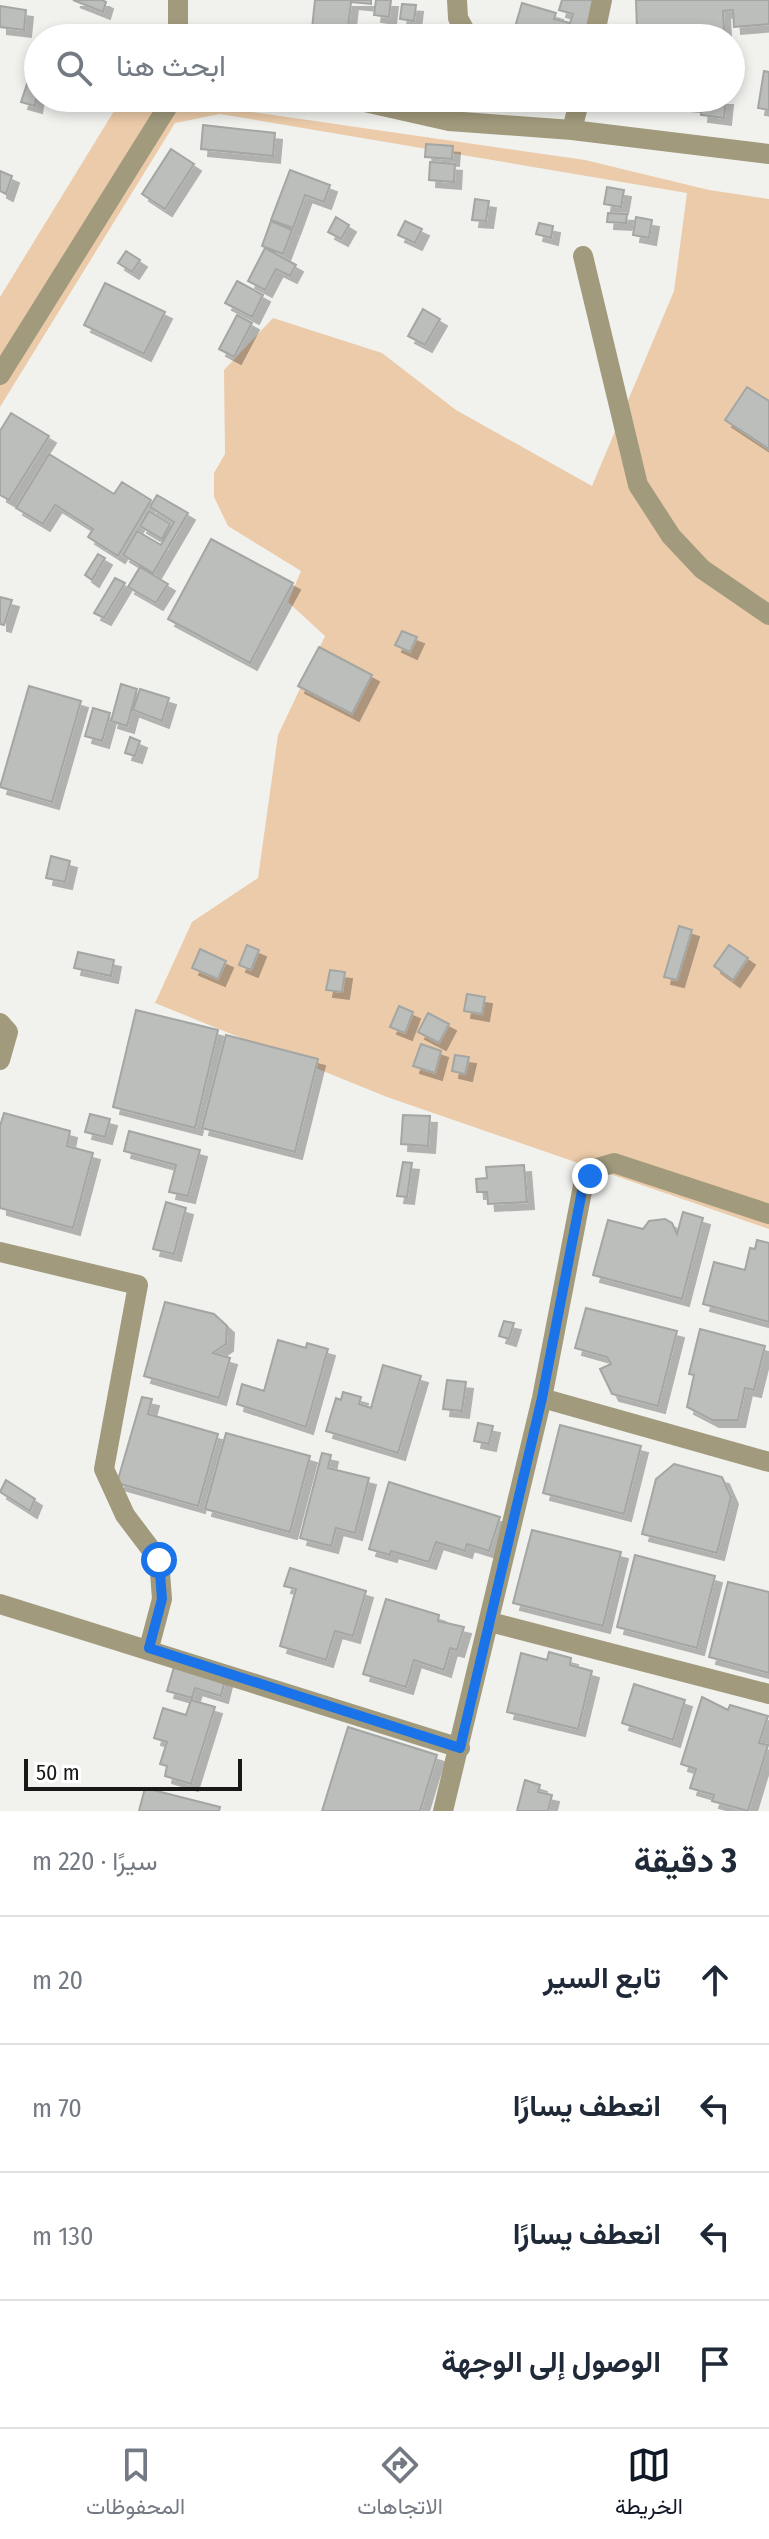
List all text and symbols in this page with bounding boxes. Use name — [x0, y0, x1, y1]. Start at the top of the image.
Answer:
search box — [24, 24, 745, 112]
icon: search — [52, 46, 96, 90]
text: ابحث هنا — [116, 48, 226, 84]
route end — [572, 1158, 608, 1194]
route start — [141, 1542, 177, 1578]
scale bar — [24, 1755, 242, 1791]
text: 50 m — [36, 1759, 80, 1786]
text: 3 دقيقة — [634, 1840, 737, 1881]
text: سيرًا · 220 m — [32, 1846, 157, 1877]
icon: ahead — [693, 1958, 737, 2002]
text: تابع السير — [543, 1960, 661, 1996]
text: 20 m — [32, 1965, 83, 1996]
icon: left — [693, 2086, 737, 2130]
text: انعطف يسارًا — [513, 2088, 661, 2124]
text: 70 m — [32, 2093, 82, 2124]
icon: left — [693, 2214, 737, 2258]
text: انعطف يسارًا — [513, 2216, 661, 2252]
text: 130 m — [32, 2221, 94, 2252]
icon: arrive — [693, 2342, 737, 2386]
text: الوصول إلى الوجهة — [441, 2344, 661, 2380]
tab: المحفوظات — [86, 2443, 185, 2526]
tab: الاتجاهات — [357, 2443, 443, 2526]
tab: الخريطة — [615, 2443, 683, 2526]

